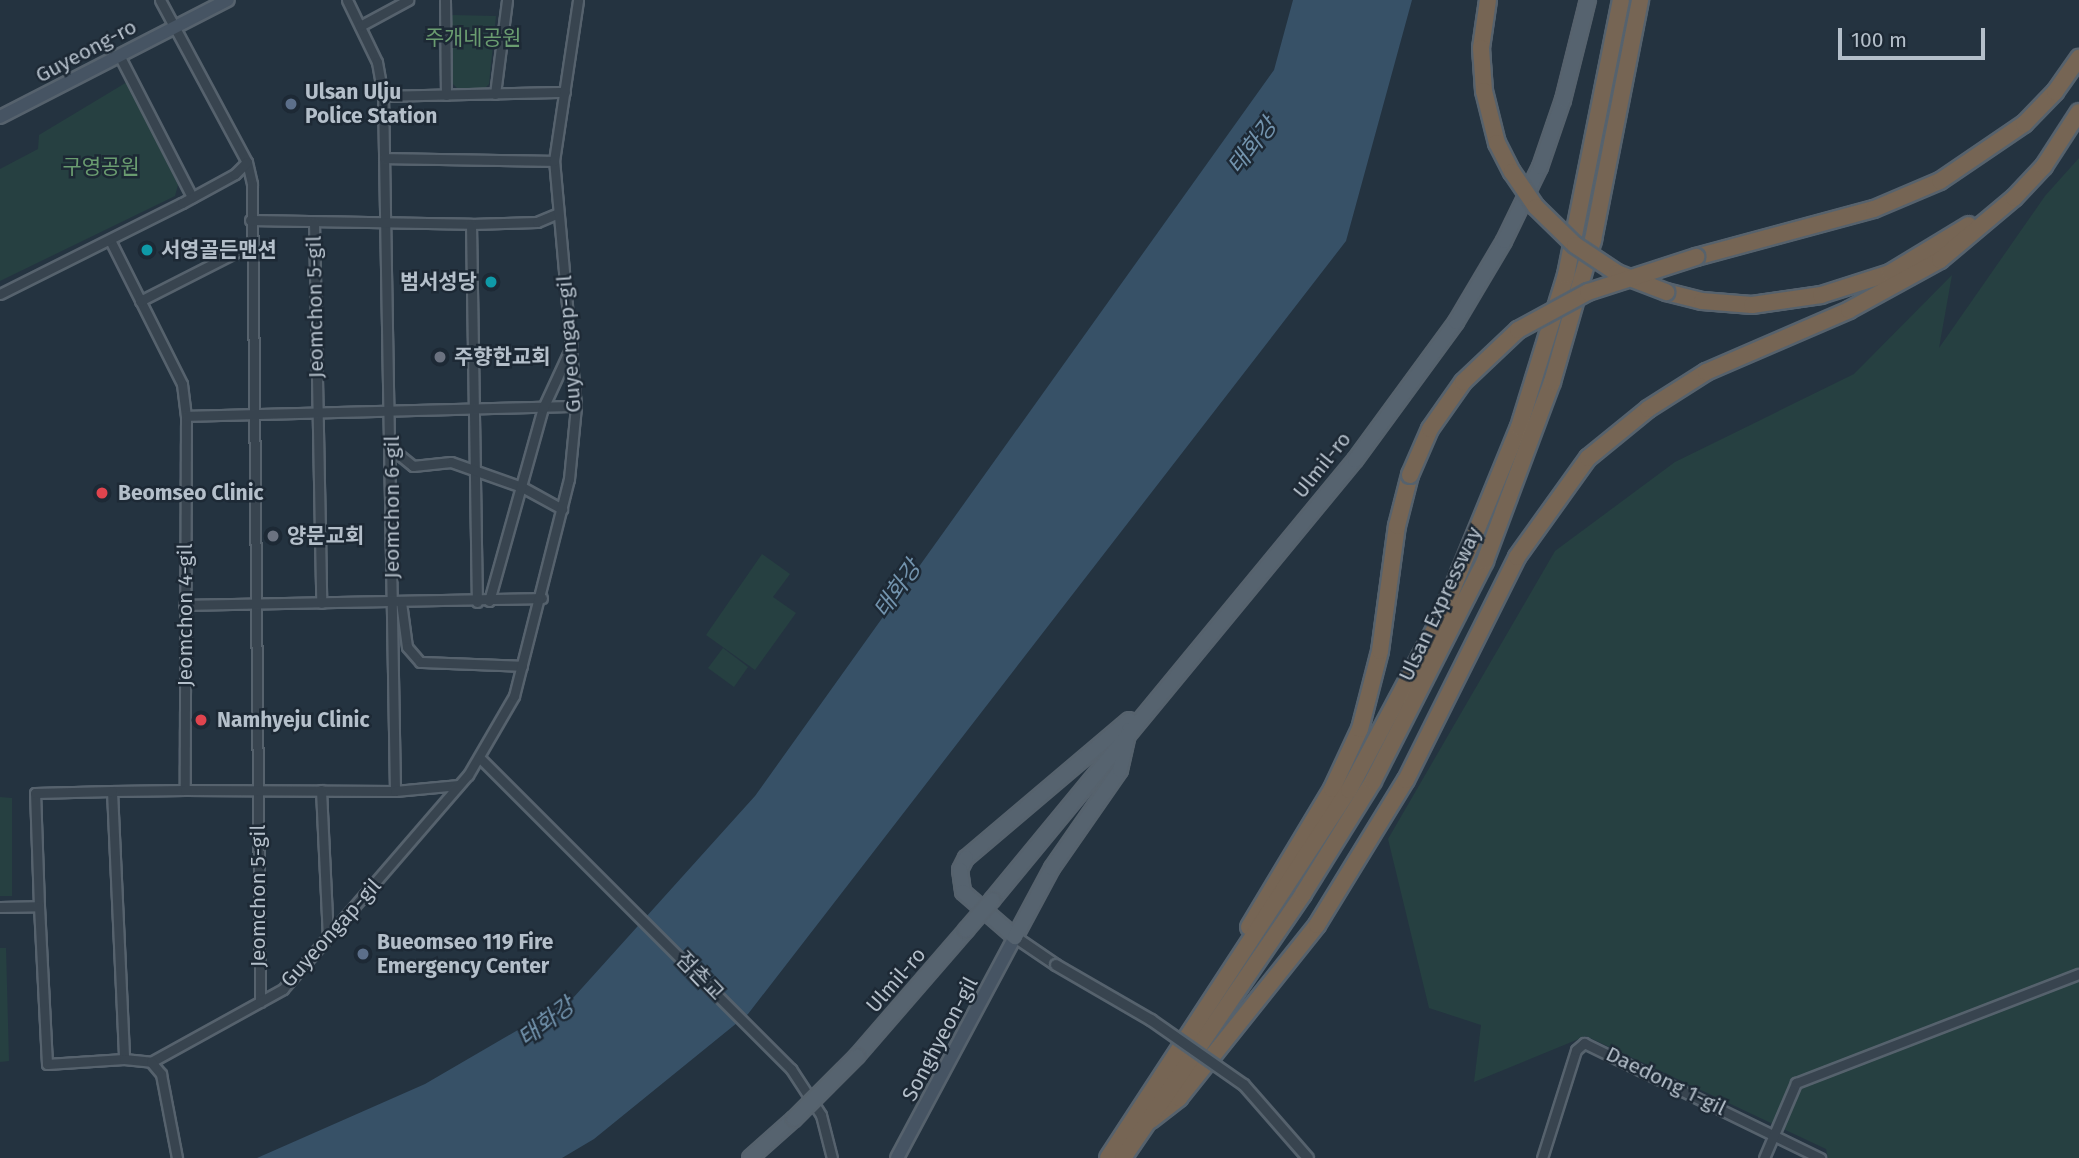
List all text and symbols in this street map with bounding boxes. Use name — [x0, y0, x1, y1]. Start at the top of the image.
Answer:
street label: Guyeong-ro — [31, 14, 141, 88]
scale bar — [1841, 14, 1988, 58]
park label: 주개네공원 — [425, 25, 521, 51]
text: 100 m — [1851, 27, 1907, 53]
place label: Ulsan Ulju Police Station — [305, 79, 437, 129]
marker: Ulsan Ulju Police Station — [283, 96, 299, 112]
water label: 태화강 — [1222, 112, 1282, 180]
park label: 구영공원 — [62, 154, 140, 180]
street label: Jeomchon 5-gil — [301, 236, 329, 378]
place label: 서영골든맨션 — [161, 237, 277, 263]
marker: 서영골든맨션 — [139, 242, 155, 258]
place label: 범서성당 — [400, 269, 477, 295]
marker: 범서성당 — [483, 274, 499, 290]
street label: Guyeongap-gil — [552, 274, 586, 414]
place label: 주향한교회 — [454, 344, 551, 370]
marker: 주향한교회 — [432, 349, 448, 365]
street label: Ulmil-ro — [1288, 427, 1356, 503]
street label: Jeomchon 6-gil — [379, 435, 405, 579]
place label: Beomseo Clinic — [118, 480, 264, 506]
marker: Beomseo Clinic — [92, 483, 112, 503]
place label: 양문교회 — [287, 523, 364, 549]
street label: Ulsan Expressway — [1393, 523, 1487, 685]
marker: 양문교회 — [265, 528, 281, 544]
street label: Jeomchon 4-gil — [172, 543, 198, 687]
water label: 태화강 — [867, 555, 927, 623]
place label: Namhyeju Clinic — [217, 707, 369, 733]
marker: Namhyeju Clinic — [191, 710, 211, 730]
street label: Jeomchon 5-gil — [245, 825, 271, 967]
street label: Guyeongap-gil — [276, 873, 386, 993]
place label: Bueomseo 119 Fire Emergency Center — [377, 929, 553, 979]
street label: Ulmil-ro — [861, 942, 931, 1018]
marker: Bueomseo 119 Fire Emergency Center — [355, 946, 371, 962]
street label: 점촌교 — [671, 946, 729, 1006]
street label: Songhyeon-gil — [897, 973, 983, 1105]
water label: 태화강 — [512, 992, 580, 1052]
street label: Daedong 1-gil — [1602, 1041, 1730, 1121]

